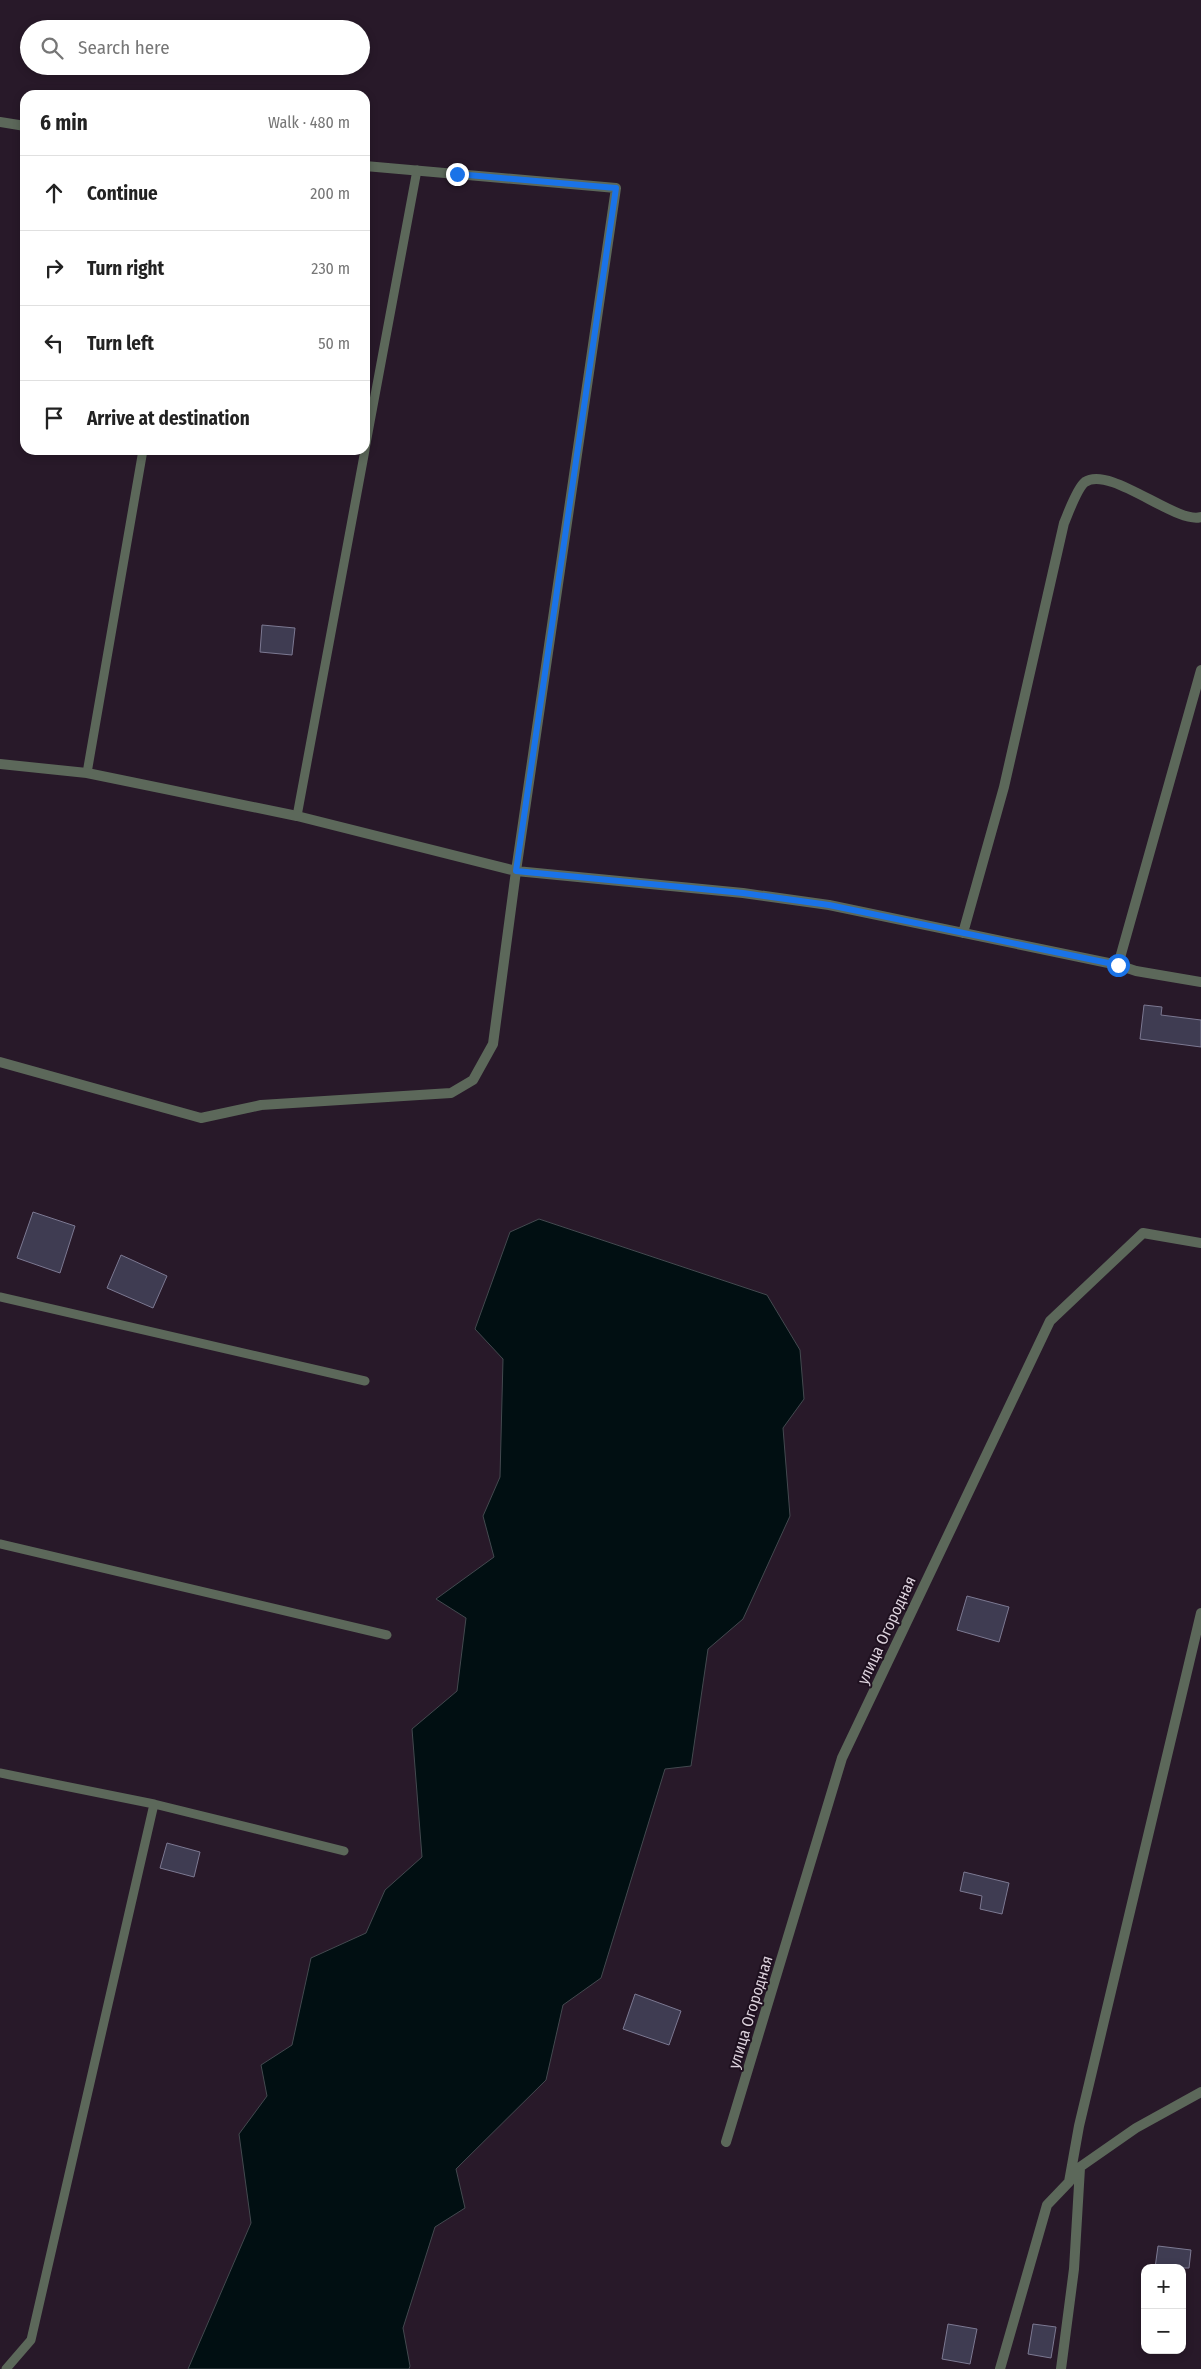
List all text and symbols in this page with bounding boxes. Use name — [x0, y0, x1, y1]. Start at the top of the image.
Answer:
search box — [20, 20, 370, 75]
icon: search — [38, 34, 66, 62]
text: Search here — [78, 36, 170, 59]
text: 6 min — [40, 110, 88, 136]
text: Walk · 480 m — [268, 113, 350, 132]
route end — [446, 163, 469, 186]
icon: ahead — [40, 179, 68, 207]
text: Continue — [87, 182, 158, 205]
text: 200 m — [310, 184, 350, 203]
icon: right — [40, 254, 68, 282]
text: Turn right — [87, 257, 164, 280]
text: 230 m — [311, 259, 350, 278]
icon: left — [40, 329, 68, 357]
text: Turn left — [87, 332, 154, 355]
text: 50 m — [318, 334, 350, 353]
icon: arrive — [40, 404, 68, 432]
text: Arrive at destination — [87, 407, 250, 430]
route start — [1107, 954, 1130, 977]
street label: улица Огородная — [853, 1573, 920, 1687]
street label: улица Огородная — [724, 1953, 777, 2071]
map controls — [1141, 2264, 1186, 2354]
button: + — [1141, 2264, 1186, 2309]
button: − — [1141, 2309, 1186, 2354]

